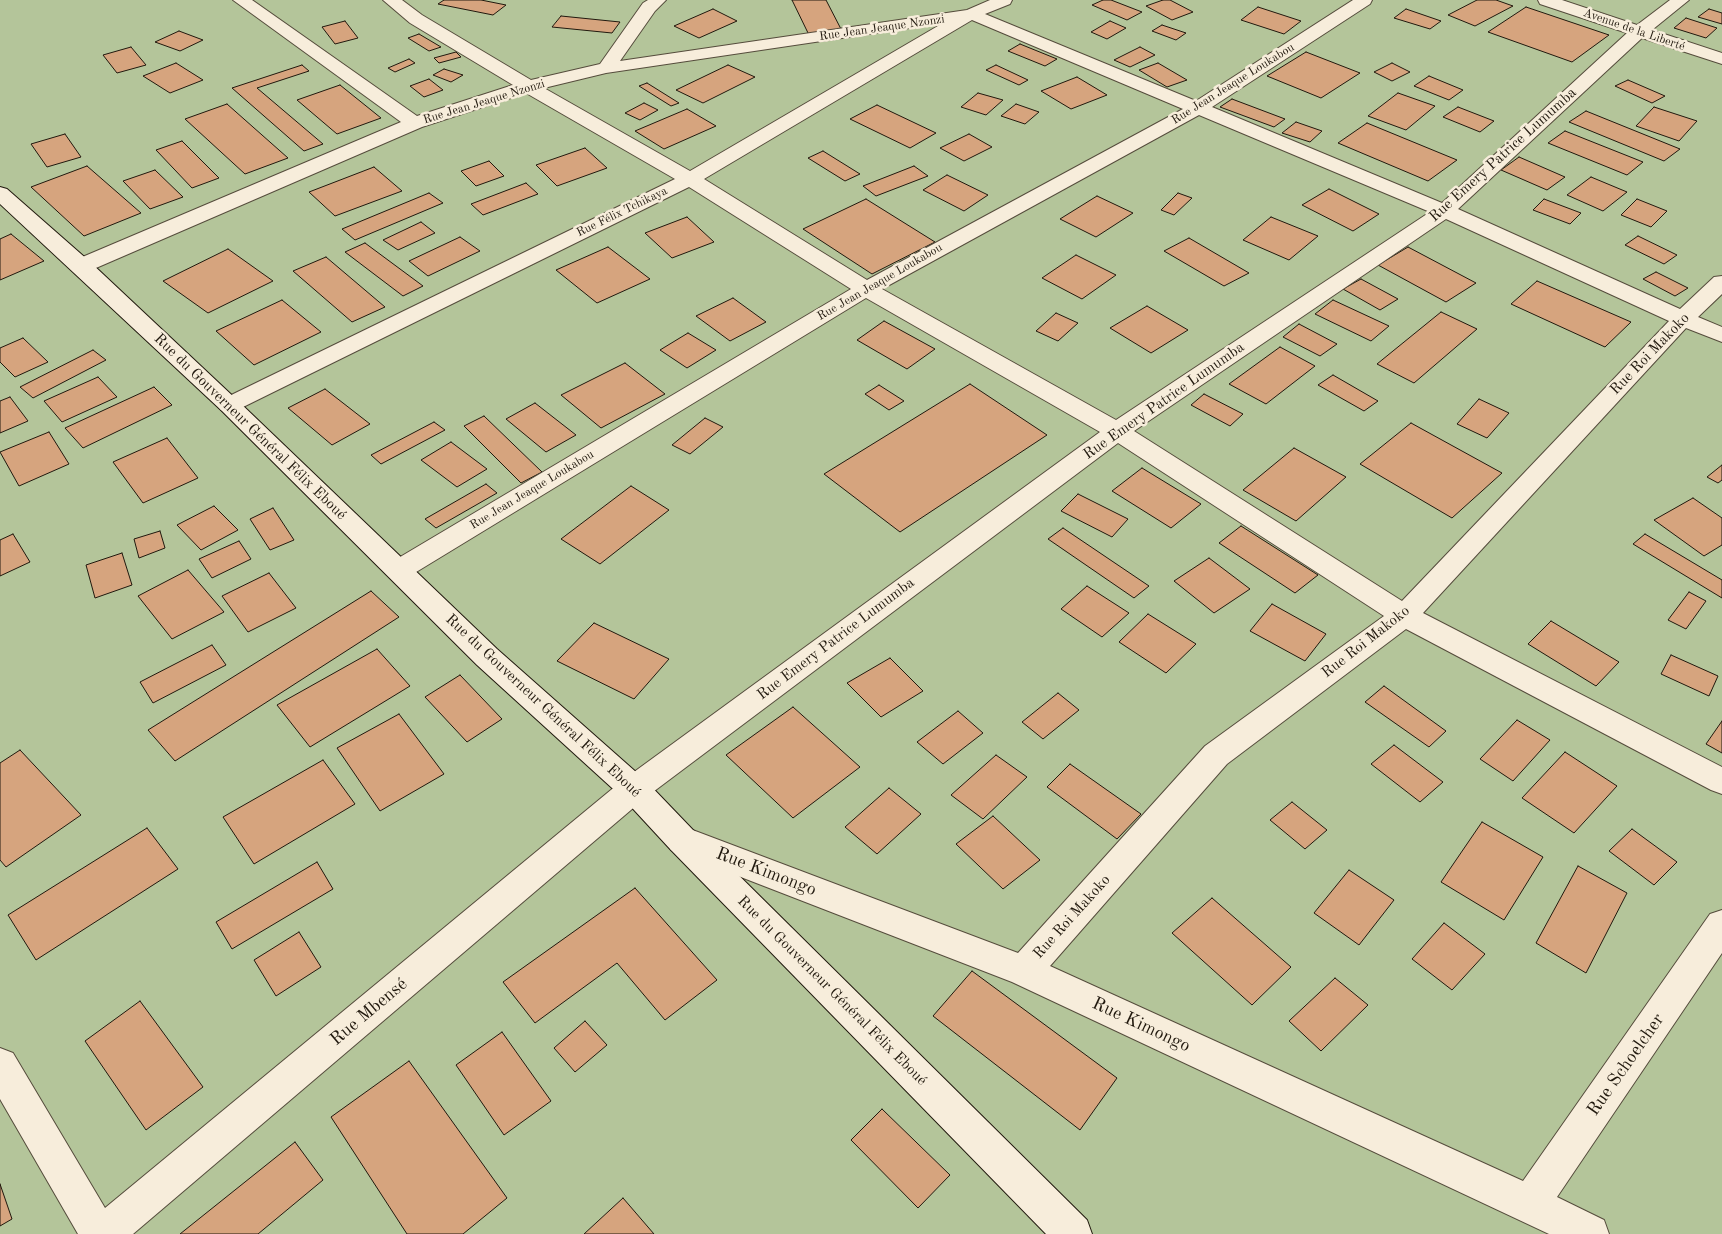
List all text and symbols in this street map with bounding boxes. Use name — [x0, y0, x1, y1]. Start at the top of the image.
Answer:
street label: Avenue de la Liberté — [1581, 6, 1687, 54]
street label: Rue Jean Jeaque Nzonzi — [818, 12, 946, 44]
street label: Rue Jean Jeaque Loukabou — [1169, 40, 1297, 128]
street label: Rue Jean Jeaque Nzonzi — [421, 77, 547, 127]
street label: Rue Emery Patrice Lumumba — [1426, 84, 1580, 226]
street label: Rue Félix Tchikaya — [574, 184, 670, 240]
street label: Rue Jean Jeaque Loukabou — [815, 240, 945, 324]
street label: Rue Roi Makoko — [1606, 309, 1694, 399]
street label: Rue du Gouverneur Général Félix Eboué — [150, 330, 350, 524]
street label: Rue Emery Patrice Lumumba — [1080, 338, 1248, 464]
street label: Rue Jean Jeaque Loukabou — [467, 447, 597, 533]
street label: Rue Emery Patrice Lumumba — [754, 574, 918, 704]
street label: Rue Roi Makoko — [1318, 602, 1414, 682]
street label: Rue du Gouverneur Général Félix Eboué — [442, 611, 644, 801]
street label: Rue Kimongo — [713, 843, 819, 901]
street label: Rue Roi Makoko — [1030, 871, 1114, 963]
street label: Rue du Gouverneur Général Félix Eboué — [733, 892, 931, 1090]
street label: Rue Mbensé — [326, 973, 412, 1051]
street label: Rue Kimongo — [1088, 993, 1194, 1057]
street label: Rue Schoelcher — [1583, 1010, 1669, 1120]

